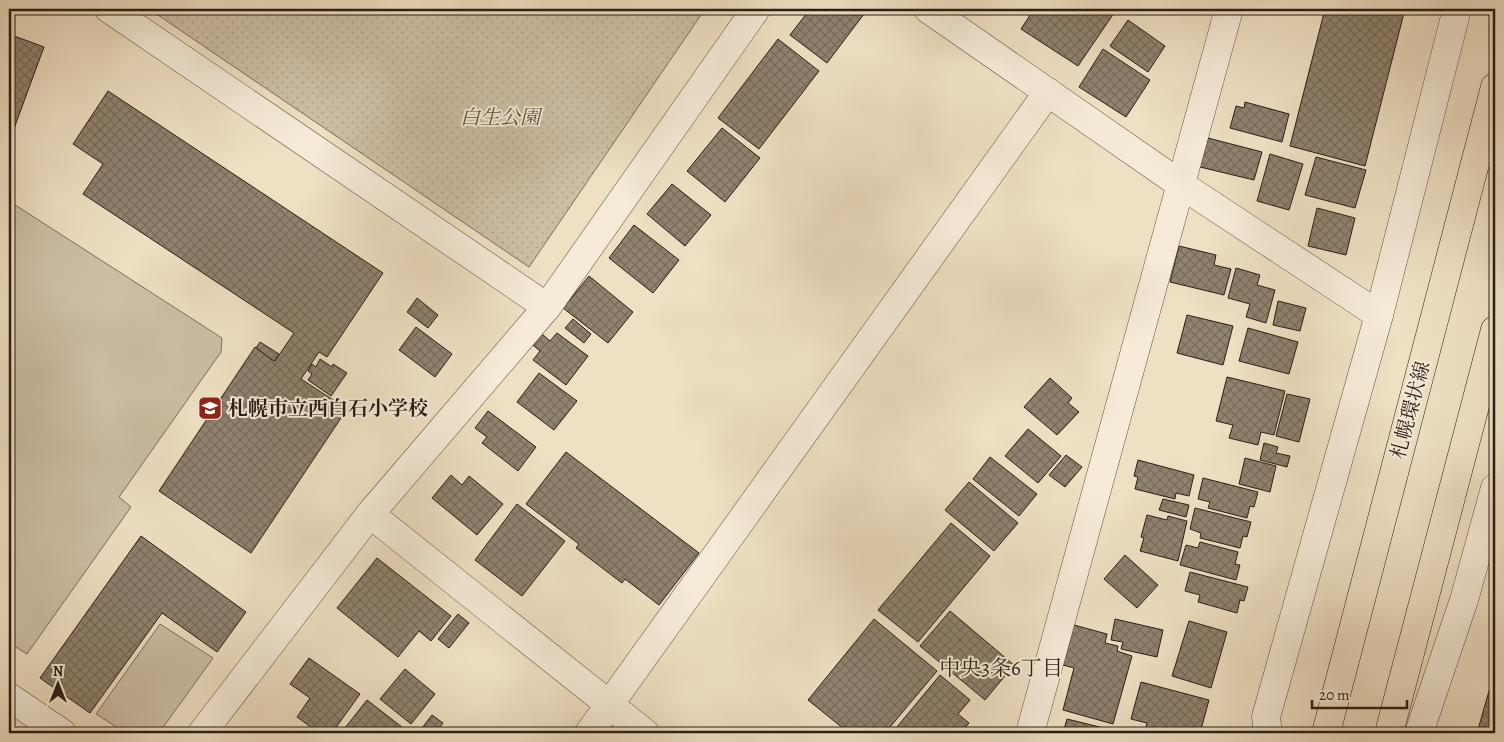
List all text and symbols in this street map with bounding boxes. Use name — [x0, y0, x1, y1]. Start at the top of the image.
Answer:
park label: 白生公園 — [460, 104, 543, 131]
street label: 札幌環状線 — [1385, 358, 1436, 462]
school or university icon: 札幌市立西白石小学校 — [197, 395, 223, 421]
place label: 札幌市立西白石小学校 — [228, 395, 428, 422]
district label: 中央3条6丁目 — [939, 654, 1063, 682]
north arrow — [32, 660, 82, 710]
text: N — [53, 662, 63, 681]
scale bar — [1312, 677, 1406, 709]
text: 20 m — [1319, 685, 1350, 705]

